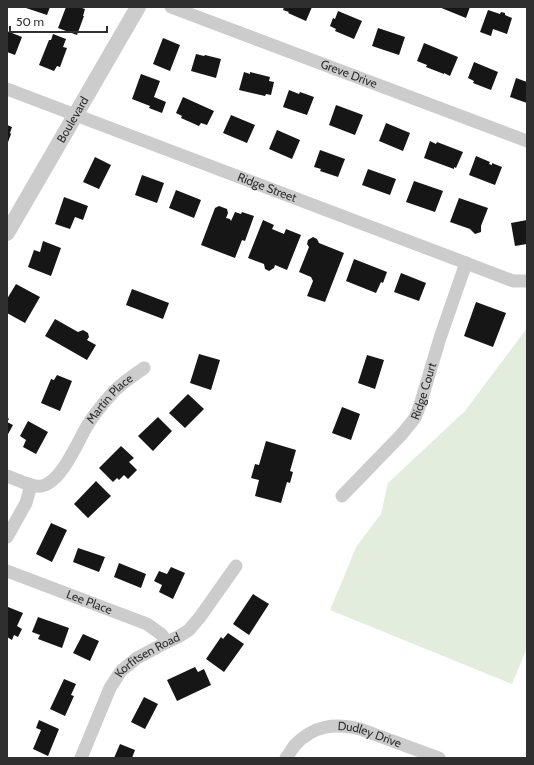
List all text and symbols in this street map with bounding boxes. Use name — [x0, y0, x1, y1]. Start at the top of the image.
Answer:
scale bar — [10, 8, 107, 34]
text: 50 m — [16, 14, 44, 29]
street label: Greve Drive — [319, 56, 379, 91]
street label: Boulevard — [53, 94, 92, 145]
street label: Ridge Street — [235, 169, 299, 205]
street label: Ridge Court — [407, 361, 439, 422]
street label: Martin Place — [83, 370, 136, 426]
street label: Lee Place — [64, 586, 115, 617]
street label: Korfitsen Road — [111, 629, 182, 680]
street label: Dudley Drive — [337, 718, 404, 751]

